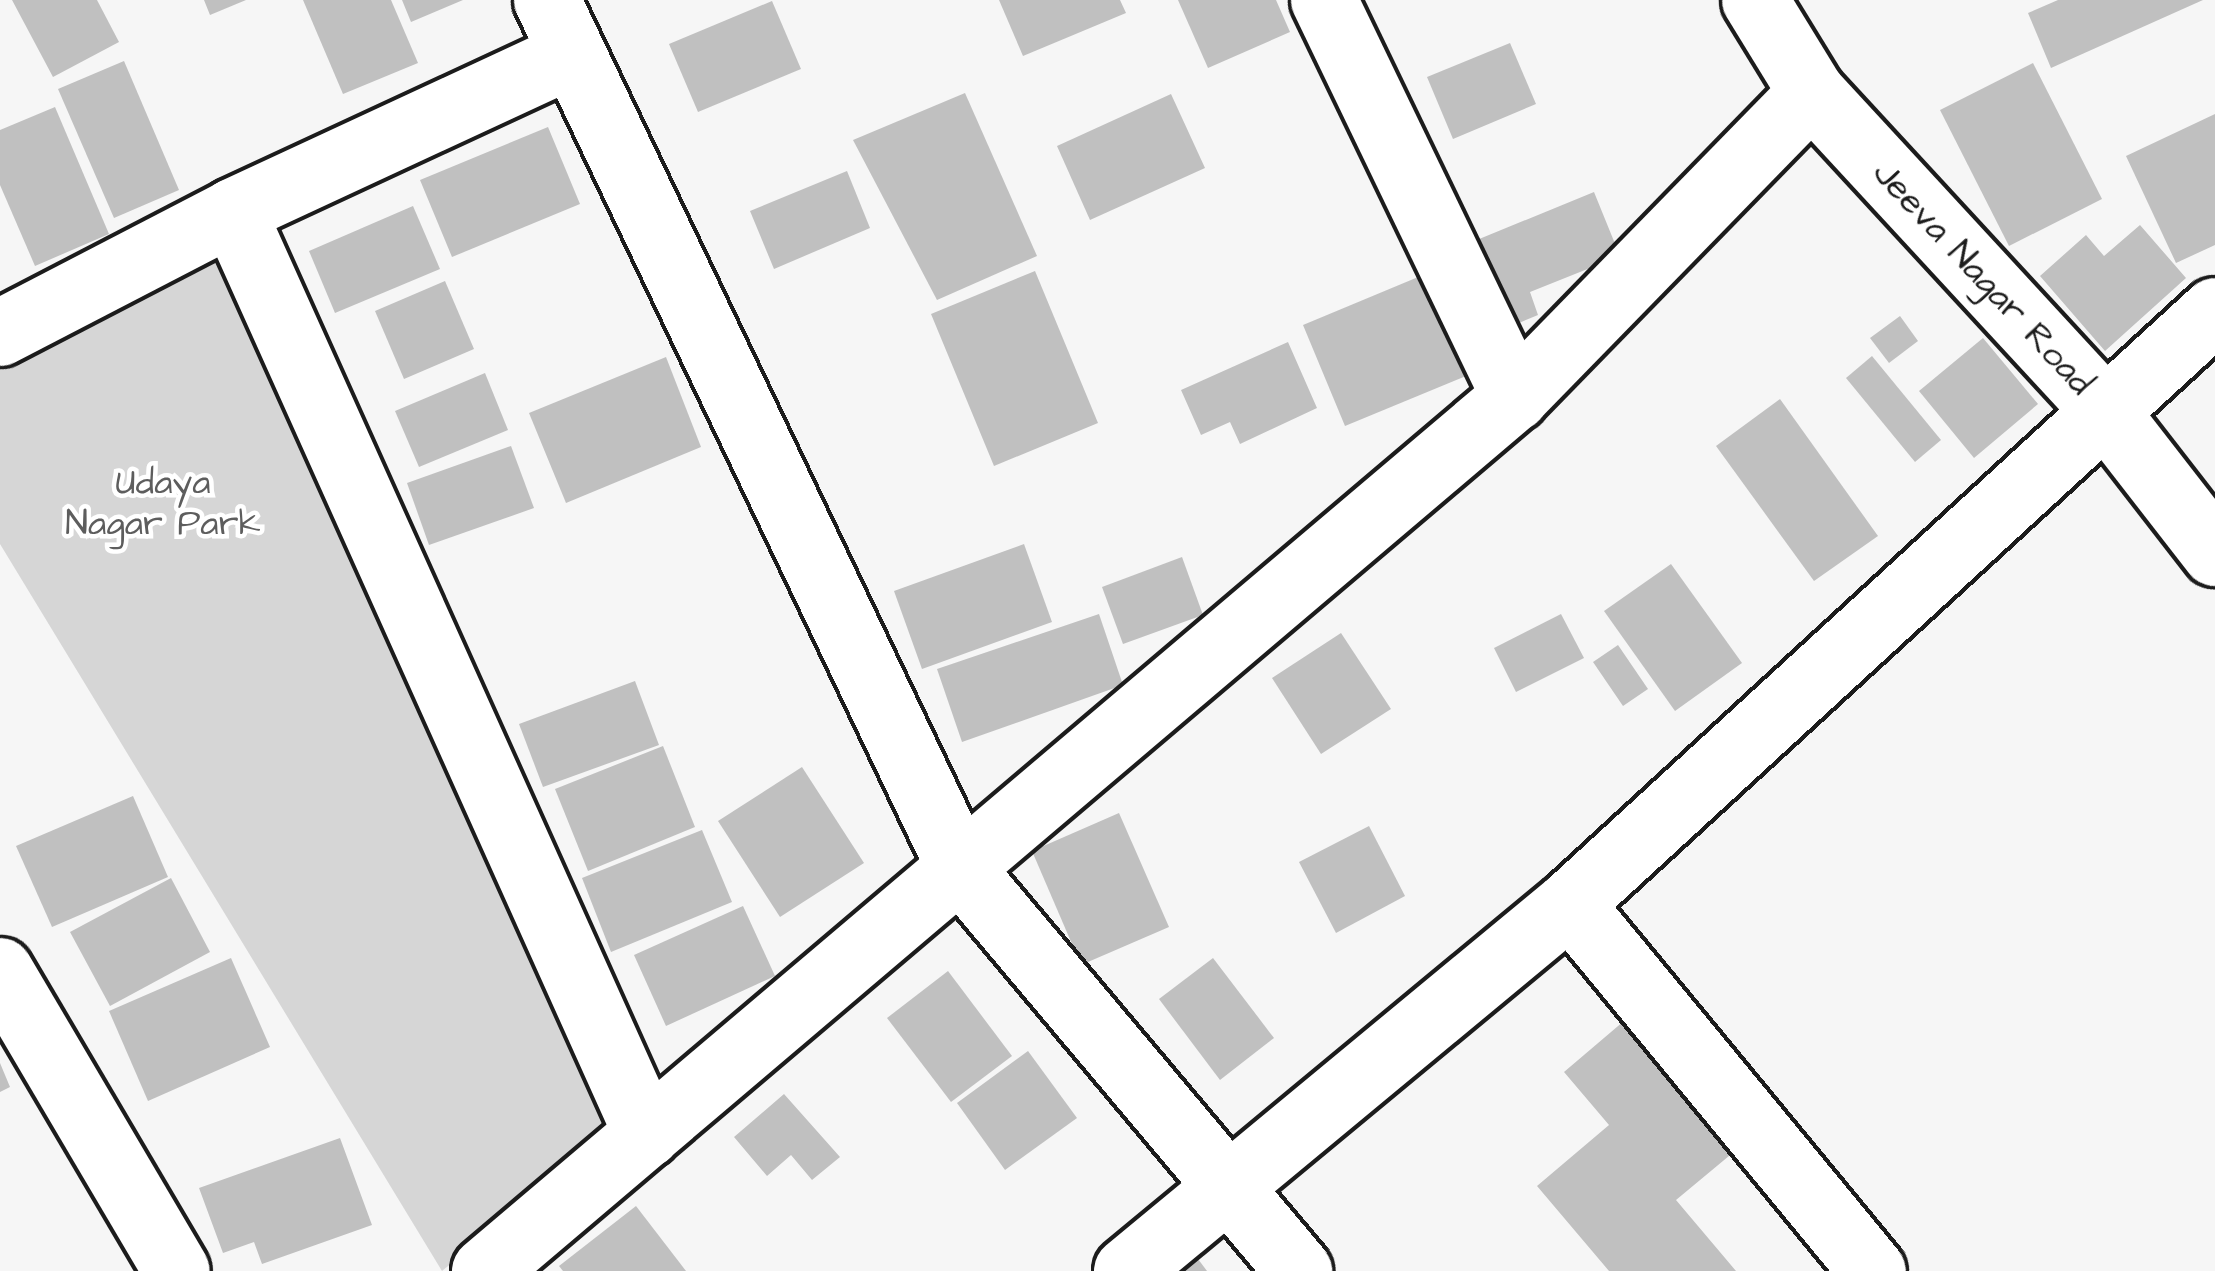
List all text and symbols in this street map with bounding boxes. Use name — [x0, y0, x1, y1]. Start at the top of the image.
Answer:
street label: Jeeva Nagar Road — [1863, 152, 2103, 404]
park label: Udaya Nagar Park — [65, 460, 261, 545]

